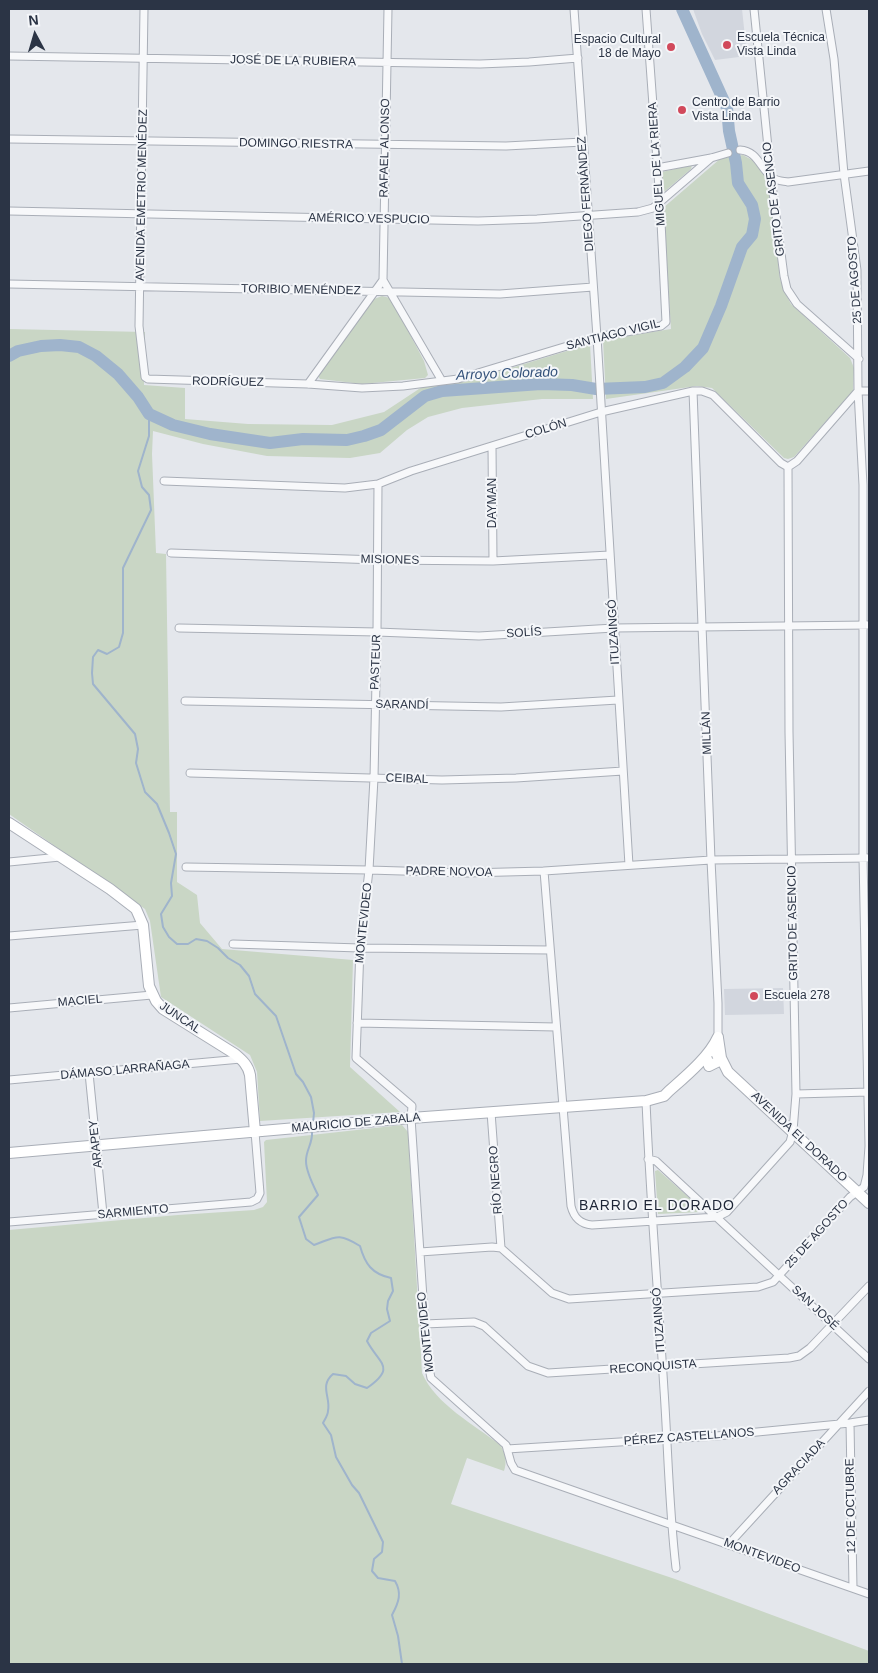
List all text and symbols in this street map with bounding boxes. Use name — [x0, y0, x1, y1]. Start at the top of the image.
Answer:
north arrow — [10, 10, 60, 60]
text: N — [28, 12, 39, 29]
place label: Escuela Técnica Vista Linda — [737, 31, 825, 59]
place label: Espacio Cultural 18 de Mayo — [574, 33, 661, 61]
marker: Escuela Técnica Vista Linda — [721, 39, 733, 51]
marker: Espacio Cultural 18 de Mayo — [665, 41, 677, 53]
street label: JOSÉ DE LA RUBIERA — [230, 53, 356, 69]
place label: Centro de Barrio Vista Linda — [692, 96, 780, 124]
street label: RAFAEL ALONSO — [377, 98, 393, 198]
street label: MIGUEL DE LA RIERA — [645, 102, 669, 226]
marker: Centro de Barrio Vista Linda — [676, 104, 688, 116]
street label: AVENIDA EMETRIO MENÉDEZ — [133, 109, 151, 281]
street label: DOMINGO RIESTRA — [239, 136, 353, 152]
street label: DIEGO FERNÁNDEZ — [575, 136, 597, 252]
street label: GRITO DE ASENCIO — [760, 141, 788, 257]
street label: AMÉRICO VESPUCIO — [308, 211, 430, 227]
street label: 25 DE AGOSTO — [845, 236, 865, 324]
street label: TORIBIO MENÉNDEZ — [241, 282, 361, 298]
street label: SANTIAGO VIGIL — [565, 316, 661, 354]
water label: Arroyo Colorado — [456, 364, 558, 384]
street label: RODRÍGUEZ — [192, 374, 264, 390]
street label: COLÓN — [523, 416, 569, 442]
street label: DAYMAN — [486, 478, 500, 528]
street label: MISIONES — [361, 552, 419, 568]
street label: ITUZAINGÓ — [605, 599, 623, 665]
street label: SOLÍS — [506, 625, 542, 641]
street label: PASTEUR — [368, 634, 384, 690]
street label: SARANDÍ — [375, 697, 429, 713]
street label: MILLÁN — [699, 711, 715, 755]
street label: CEIBAL — [385, 771, 429, 787]
street label: PADRE NOVOA — [405, 864, 493, 880]
street label: GRITO DE ASENCIO — [785, 865, 801, 981]
street label: MONTEVIDEO — [353, 882, 375, 964]
place label: Escuela 278 — [764, 989, 830, 1003]
marker: Escuela 278 — [748, 990, 760, 1002]
street label: MACIEL — [57, 992, 103, 1010]
street label: JUNCAL — [157, 999, 203, 1037]
street label: DÁMASO LARRAÑAGA — [60, 1057, 190, 1083]
street label: AVENIDA EL DORADO — [748, 1089, 850, 1185]
street label: MAURICIO DE ZABALA — [291, 1110, 421, 1136]
street label: ARAPEY — [86, 1119, 106, 1169]
street label: RÍO NEGRO — [486, 1145, 506, 1215]
street label: 25 DE AGOSTO — [782, 1197, 852, 1271]
district label: BARRIO EL DORADO — [577, 1198, 737, 1214]
street label: SARMIENTO — [97, 1202, 169, 1222]
street label: SAN JOSÉ — [788, 1282, 842, 1334]
street label: ITUZAINGÓ — [650, 1287, 668, 1353]
street label: MONTEVIDEO — [415, 1291, 437, 1373]
street label: RECONQUISTA — [609, 1357, 697, 1377]
street label: PÉREZ CASTELLANOS — [623, 1425, 755, 1449]
street label: AGRACIADA — [770, 1436, 828, 1498]
street label: 12 DE OCTUBRE — [843, 1458, 859, 1554]
street label: MONTEVIDEO — [722, 1535, 802, 1577]

